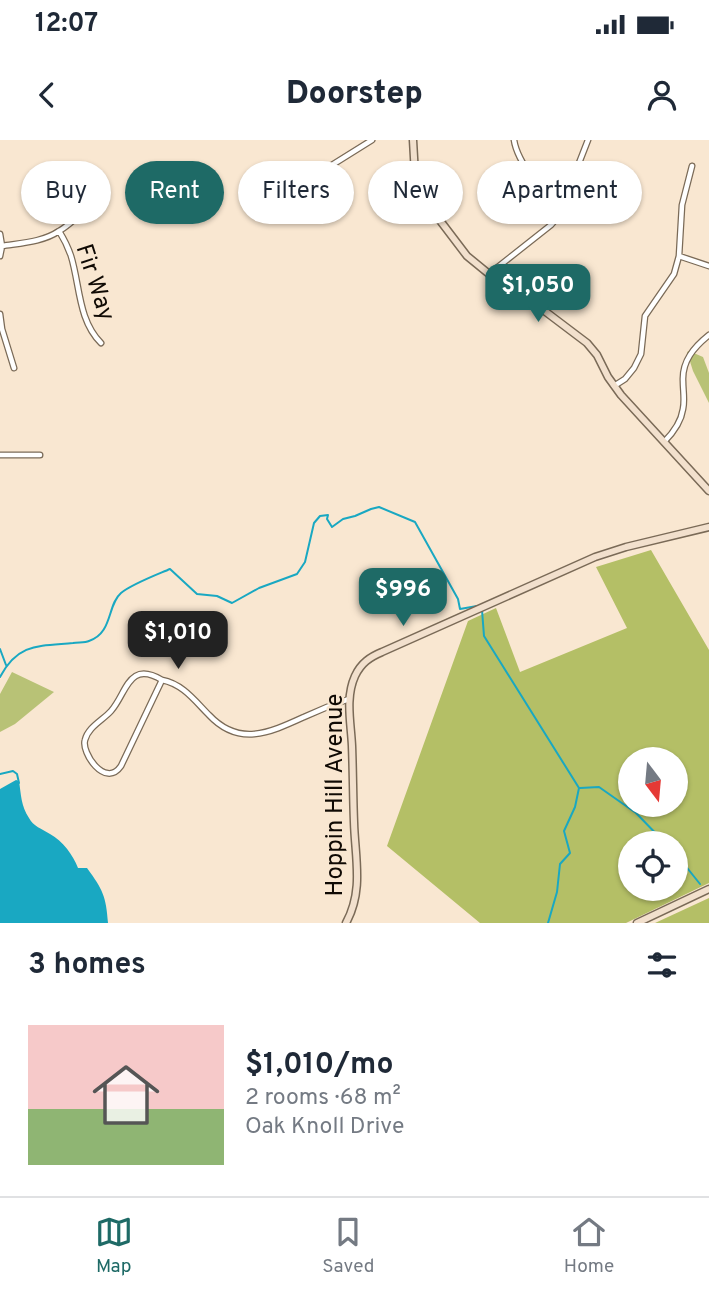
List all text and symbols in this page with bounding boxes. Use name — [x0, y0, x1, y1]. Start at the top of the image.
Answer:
text: 12:07 — [35, 8, 98, 41]
text: Doorstep — [286, 75, 423, 115]
icon: back — [28, 76, 66, 114]
icon: person — [643, 76, 681, 114]
chip: Buy — [21, 161, 111, 224]
chip: Rent — [125, 161, 224, 224]
chip: Filters — [238, 161, 354, 224]
chip: New — [368, 161, 463, 224]
chip: Apartment — [477, 161, 642, 224]
street label: Fir Way — [68, 240, 121, 325]
pin: $1,050 — [481, 264, 595, 324]
text: $1,050 — [501, 272, 575, 301]
pin: $996 — [362, 568, 444, 628]
text: $996 — [375, 576, 431, 605]
pin: $1,010 — [121, 612, 235, 671]
text: $1,010 — [144, 619, 212, 648]
street label: Hoppin Hill Avenue — [321, 694, 351, 896]
north arrow — [618, 747, 688, 817]
map controls — [618, 747, 688, 901]
button: locate — [618, 831, 688, 901]
icon: filters — [643, 946, 681, 984]
text: 3 homes — [28, 947, 146, 984]
text: $1,010/mo — [245, 1047, 393, 1084]
icon: home — [84, 1053, 168, 1137]
text: 2 rooms · 68 m² — [245, 1084, 401, 1113]
text: Oak Knoll Drive — [245, 1113, 404, 1142]
tab: Map — [95, 1213, 133, 1279]
tab: Saved — [322, 1213, 374, 1279]
tab: Home — [564, 1213, 614, 1279]

